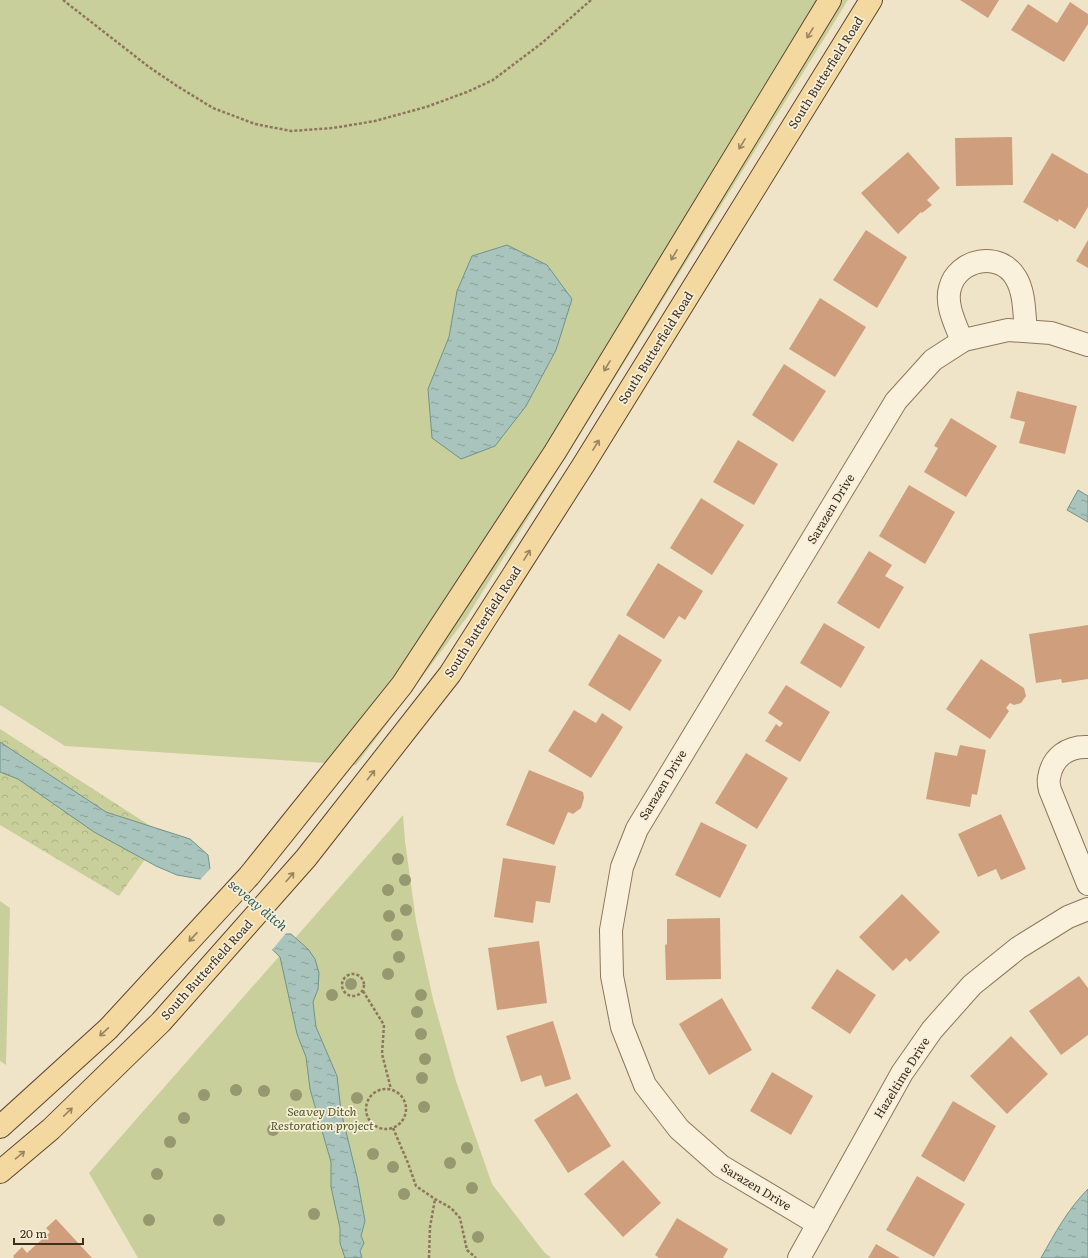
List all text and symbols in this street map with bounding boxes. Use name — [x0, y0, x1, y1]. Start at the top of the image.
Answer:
street label: South Butterfield Road — [783, 12, 867, 132]
one-way arrow — [806, 27, 814, 38]
one-way arrow — [738, 138, 746, 150]
one-way arrow — [670, 249, 678, 261]
street label: South Butterfield Road — [613, 287, 697, 407]
one-way arrow — [602, 360, 610, 372]
one-way arrow — [592, 440, 600, 451]
street label: Sarazen Drive — [802, 470, 858, 547]
one-way arrow — [523, 549, 531, 561]
street label: South Butterfield Road — [439, 562, 525, 681]
street label: Sarazen Drive — [634, 746, 690, 823]
one-way arrow — [367, 770, 375, 781]
one-way arrow — [285, 871, 294, 882]
water label: seveay ditch — [225, 874, 292, 935]
street label: South Butterfield Road — [156, 915, 257, 1024]
one-way arrow — [188, 932, 197, 942]
one-way arrow — [99, 1027, 109, 1037]
street label: Hazeltime Drive — [869, 1033, 933, 1122]
park label: Seavey Ditch Restoration project — [270, 1102, 374, 1134]
one-way arrow — [63, 1107, 73, 1117]
one-way arrow — [14, 1150, 25, 1159]
street label: Sarazen Drive — [718, 1158, 795, 1214]
scale bar — [14, 1220, 83, 1246]
text: 20 m — [20, 1224, 47, 1242]

